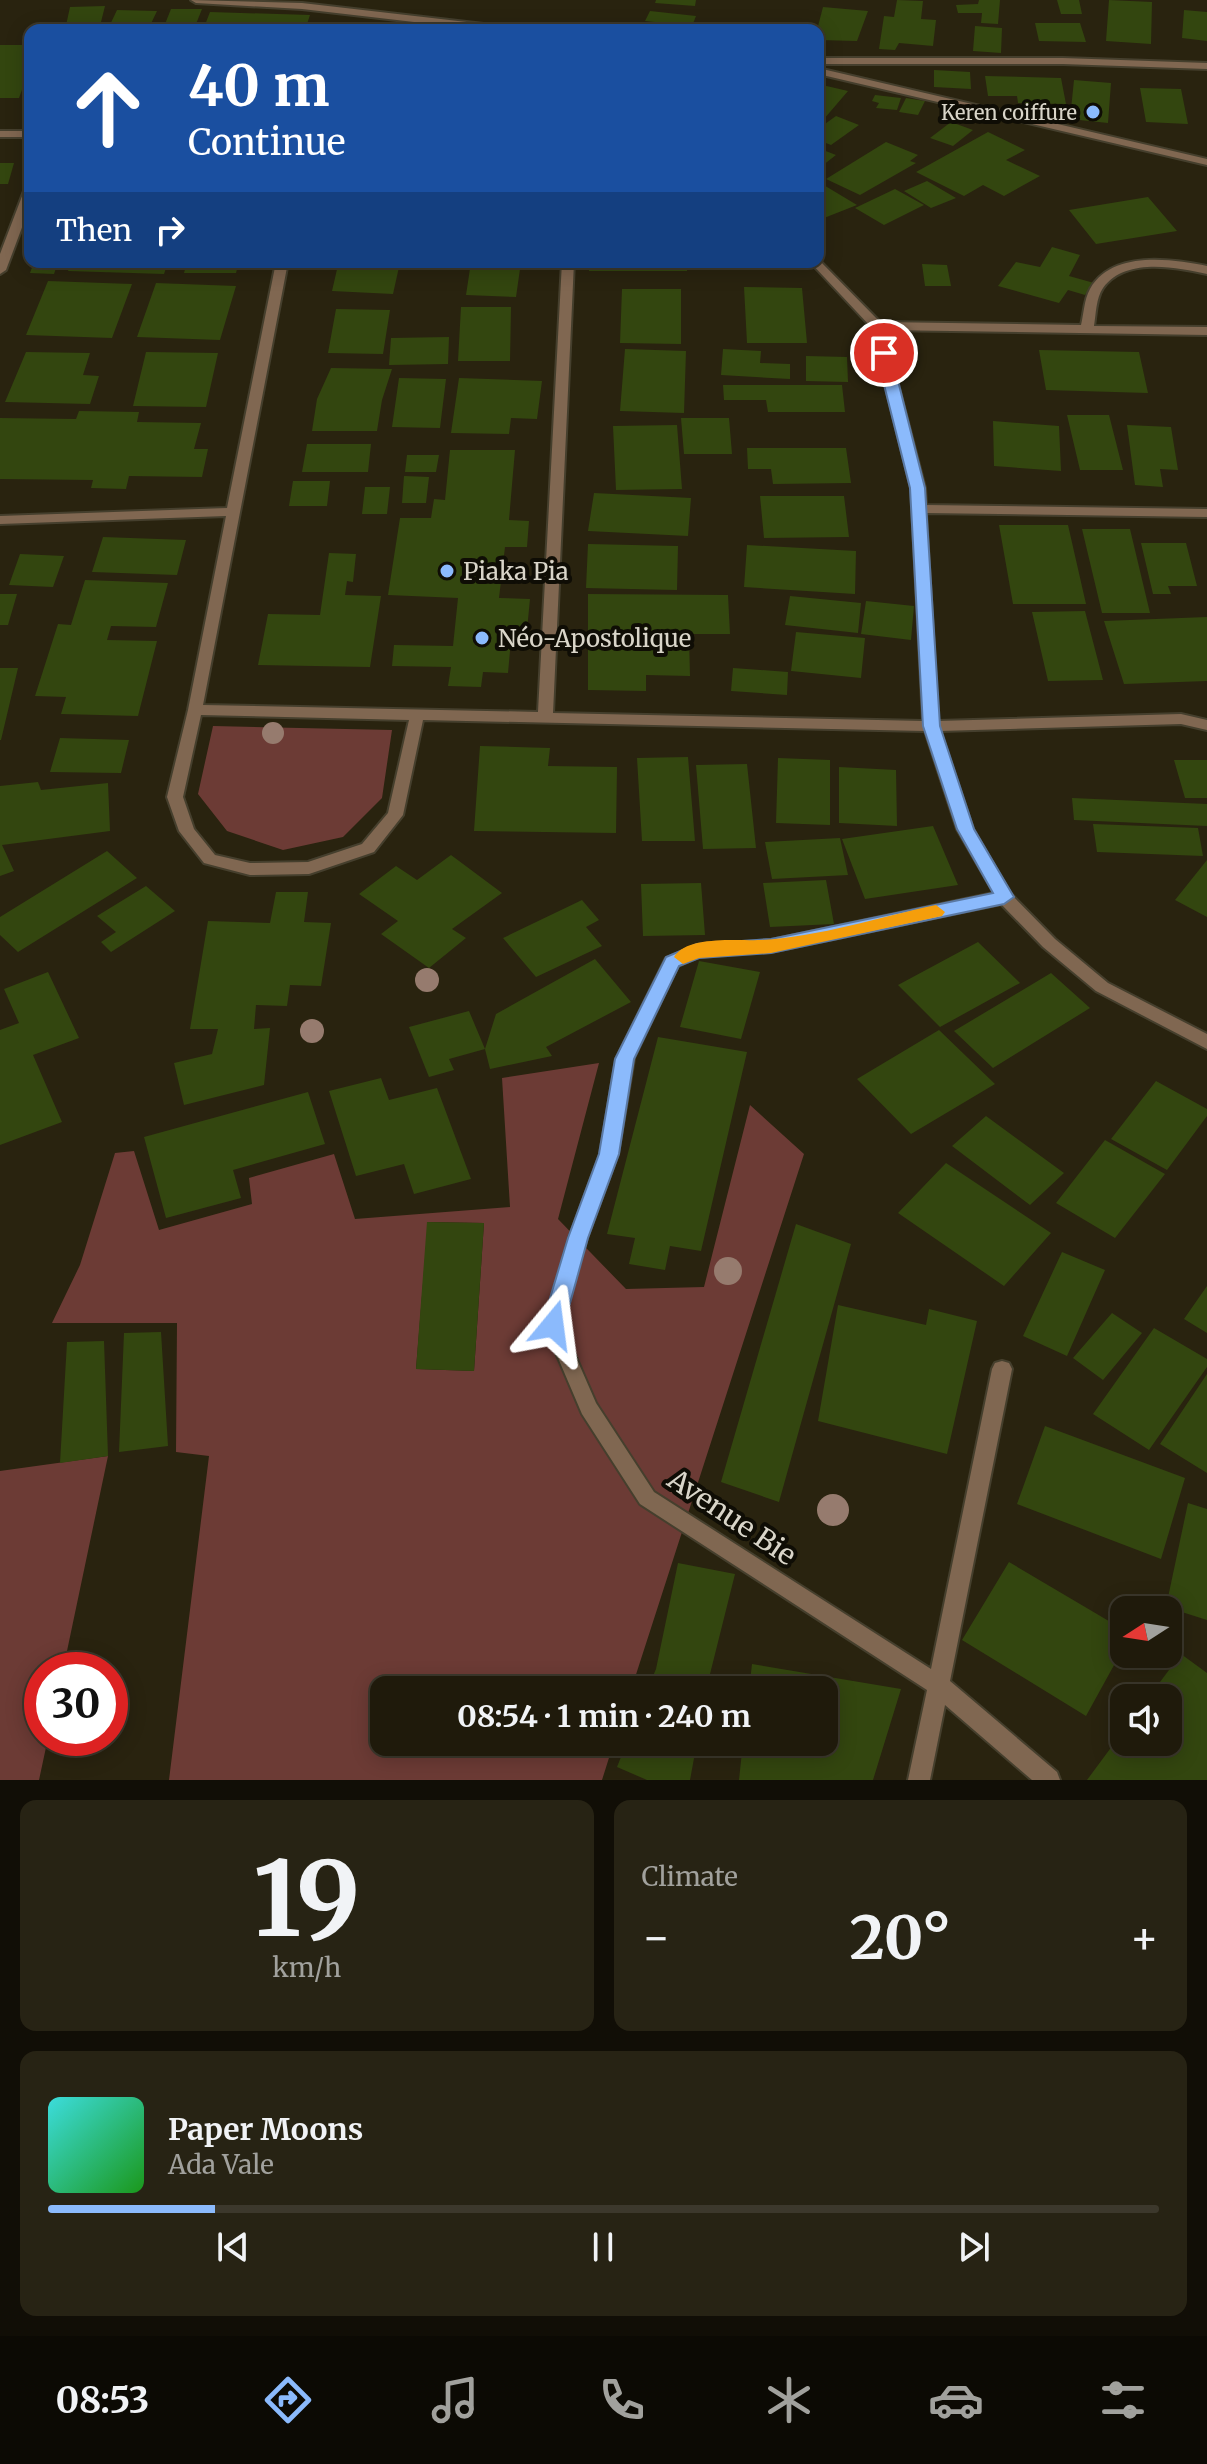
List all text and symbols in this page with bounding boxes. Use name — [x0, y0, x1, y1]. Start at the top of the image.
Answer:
text: 40 m — [188, 51, 330, 121]
icon: ahead — [56, 56, 160, 160]
place label: Keren coiffure — [941, 100, 1077, 125]
marker: Keren coiffure — [1084, 103, 1102, 121]
text: Continue — [188, 120, 346, 165]
icon: right — [148, 208, 192, 252]
text: Then — [56, 211, 132, 249]
pin — [850, 319, 918, 387]
icon: arrive — [862, 331, 906, 375]
place label: Piaka Pia — [463, 556, 569, 587]
marker: Piaka Pia — [438, 562, 456, 580]
place label: Néo-Apostolique — [498, 623, 691, 654]
marker: Néo-Apostolique — [473, 629, 491, 647]
position arrow — [511, 1283, 595, 1367]
street label: Avenue Bie — [660, 1460, 803, 1573]
north arrow — [1110, 1596, 1182, 1668]
map controls — [1110, 1596, 1182, 1756]
speed limit sign: 30 — [24, 1652, 128, 1756]
button: sound — [1110, 1684, 1182, 1756]
text: 08:54 · 1 min · 240 m — [457, 1697, 751, 1735]
text: 19 — [253, 1834, 360, 1964]
text: Climate — [642, 1860, 738, 1893]
text: 20° — [849, 1900, 951, 1975]
text: − — [642, 1910, 671, 1965]
text: + — [1130, 1910, 1159, 1965]
text: km/h — [272, 1951, 341, 1984]
text: Paper Moons — [168, 2110, 363, 2148]
text: Ada Vale — [168, 2148, 274, 2181]
icon: previous — [211, 2225, 255, 2269]
icon: pause — [581, 2225, 625, 2269]
icon: next — [952, 2225, 996, 2269]
icon: directions — [260, 2372, 316, 2428]
icon: music — [427, 2372, 483, 2428]
icon: phone — [594, 2372, 650, 2428]
icon: climate — [761, 2372, 817, 2428]
icon: car — [928, 2372, 984, 2428]
icon: filters — [1095, 2372, 1151, 2428]
text: 08:53 — [56, 2378, 149, 2423]

